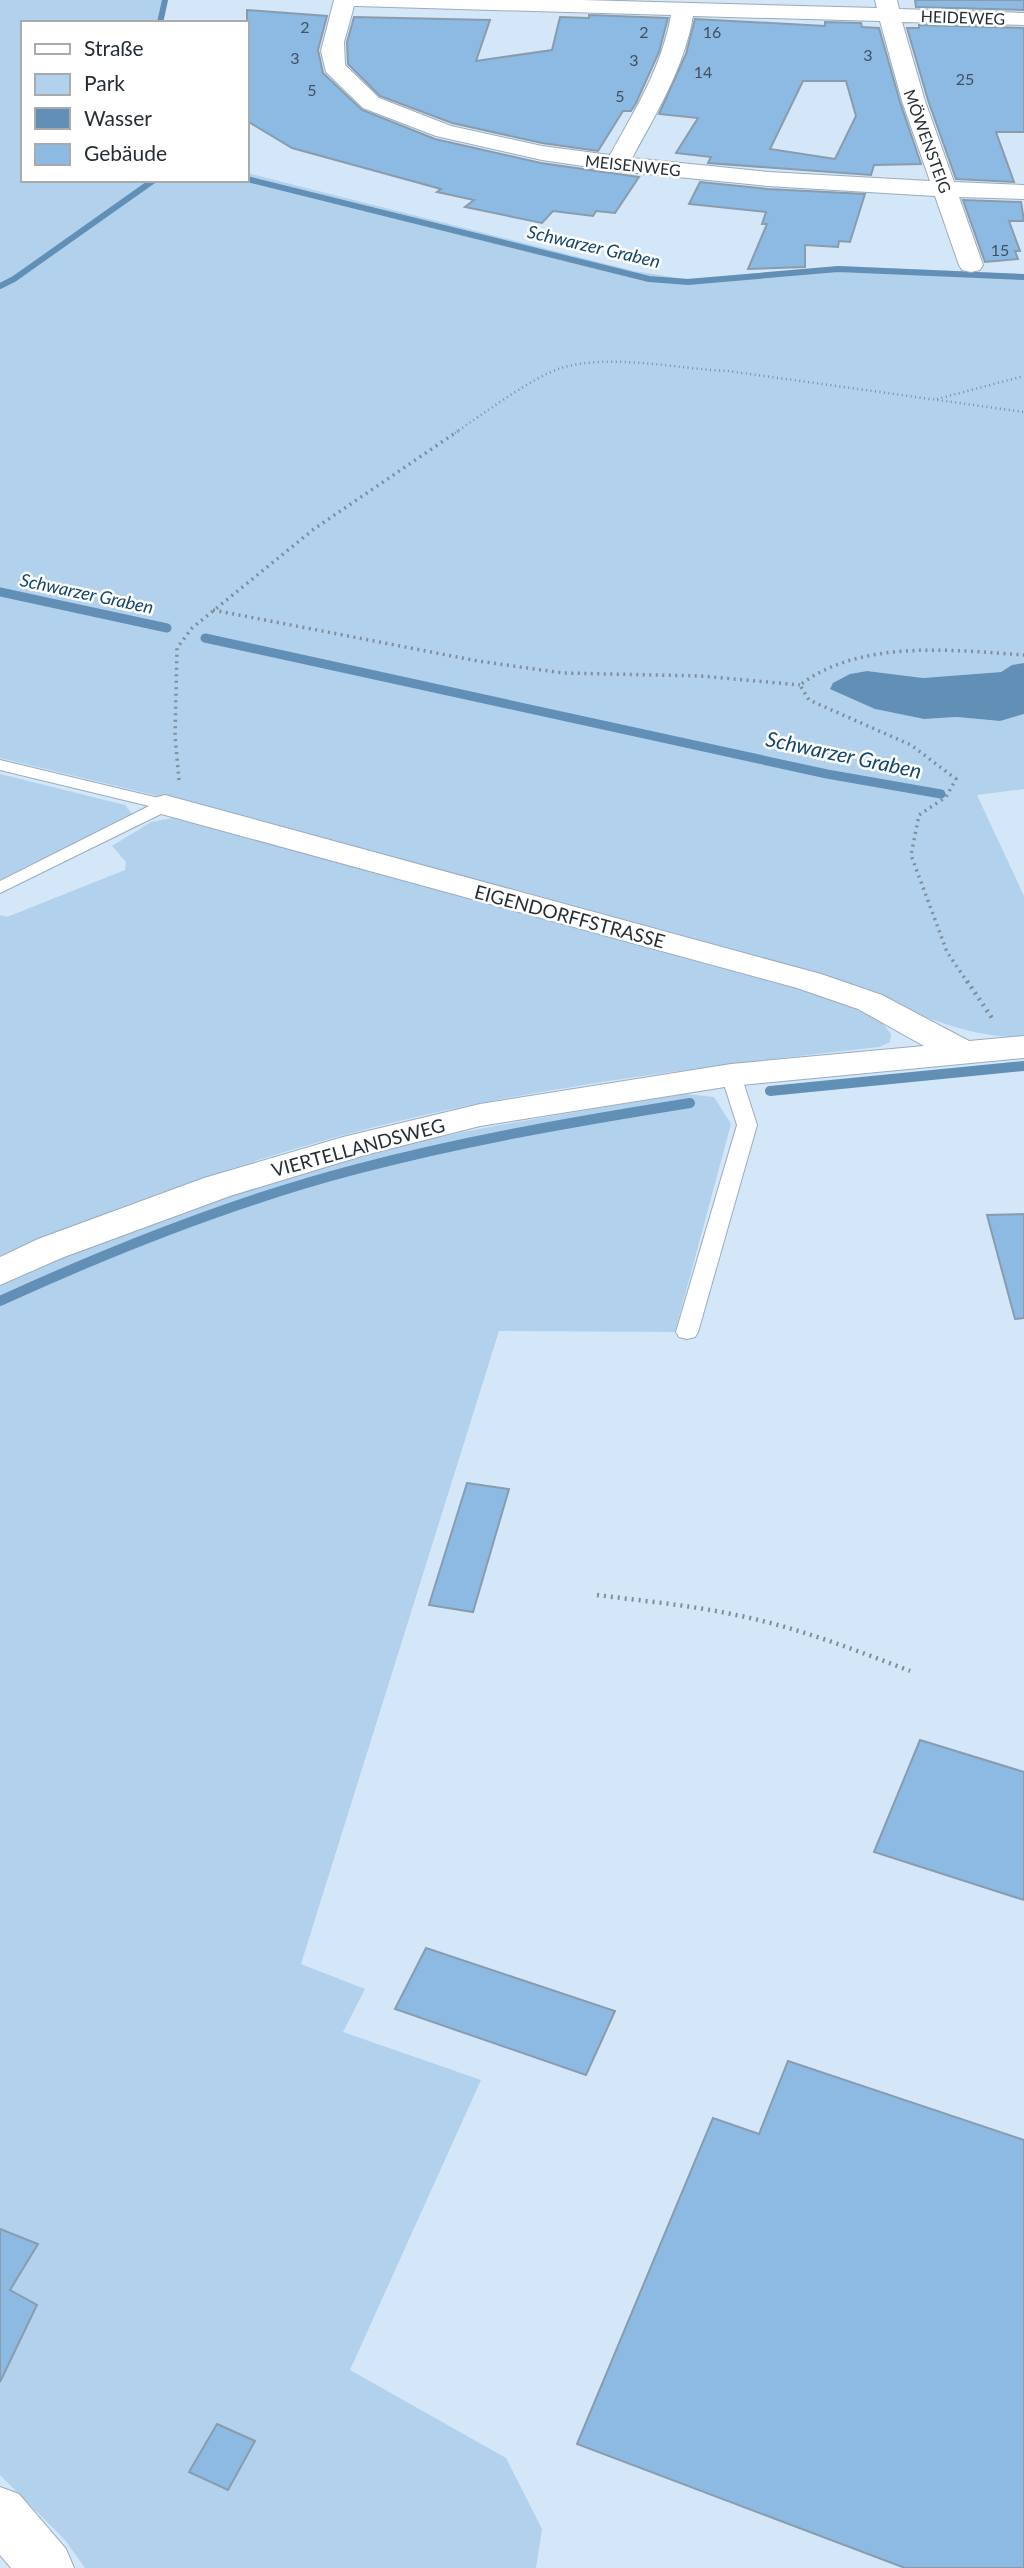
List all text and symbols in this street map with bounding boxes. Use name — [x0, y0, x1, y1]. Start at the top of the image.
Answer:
street label: HEIDEWEG — [920, 6, 1006, 28]
house number: 2 — [300, 17, 310, 36]
legend — [21, 21, 248, 182]
house number: 2 — [639, 22, 649, 41]
house number: 16 — [703, 22, 721, 41]
text: Straße — [84, 35, 144, 60]
house number: 3 — [863, 45, 873, 64]
house number: 3 — [290, 48, 300, 67]
house number: 3 — [629, 50, 639, 69]
house number: 14 — [694, 62, 712, 81]
house number: 25 — [956, 69, 974, 88]
text: Park — [84, 70, 125, 95]
house number: 5 — [307, 80, 317, 99]
house number: 5 — [615, 86, 625, 105]
street label: MÖWENSTEIG — [900, 87, 956, 195]
text: Wasser — [84, 105, 152, 130]
text: Gebäude — [84, 140, 167, 165]
street label: MEISENWEG — [584, 151, 682, 179]
water label: Schwarzer Graben — [525, 220, 663, 272]
house number: 15 — [991, 240, 1009, 259]
water label: Schwarzer Graben — [18, 568, 156, 618]
water label: Schwarzer Graben — [764, 725, 924, 783]
street label: EIGENDORFFSTRASSE — [472, 879, 668, 953]
street label: VIERTELLANDSWEG — [269, 1113, 447, 1181]

